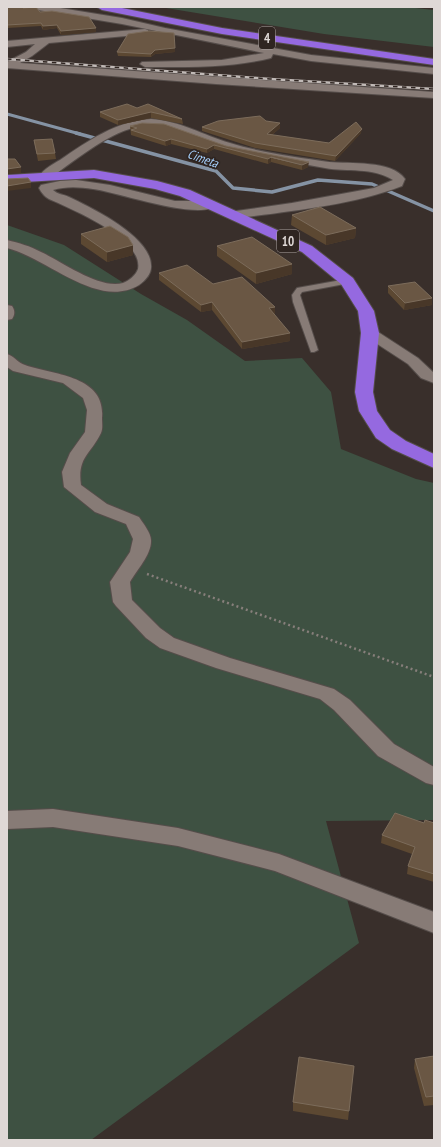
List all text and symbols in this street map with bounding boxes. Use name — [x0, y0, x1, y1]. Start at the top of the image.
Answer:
road number: 4 — [259, 27, 275, 49]
water label: Cimeta — [185, 145, 221, 172]
road number: 10 — [277, 230, 299, 252]

